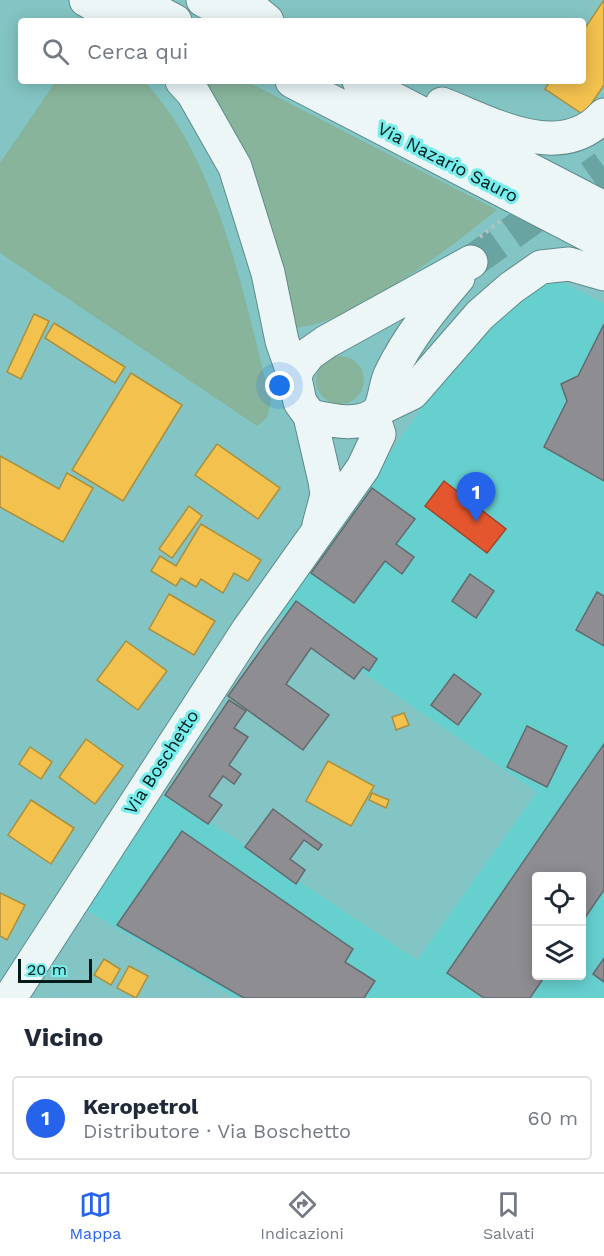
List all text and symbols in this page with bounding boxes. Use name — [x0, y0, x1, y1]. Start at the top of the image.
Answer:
search box — [18, 18, 586, 84]
icon: search — [39, 35, 72, 68]
text: Cerca qui — [87, 39, 188, 64]
street label: Via Nazario Sauro — [374, 117, 522, 207]
your location — [265, 371, 294, 400]
pin: 1 — [456, 472, 496, 522]
street label: Via Boschetto — [119, 706, 203, 818]
map controls — [532, 872, 586, 980]
button: locate — [532, 872, 586, 926]
button: layers — [532, 926, 586, 980]
scale bar — [18, 956, 92, 984]
text: 20 m — [27, 960, 67, 979]
text: Vicino — [24, 1022, 103, 1052]
text: Keropetrol — [83, 1094, 198, 1119]
text: 1 — [41, 1106, 50, 1130]
text: 60 m — [528, 1106, 578, 1130]
text: Distributore · Via Boschetto — [83, 1119, 351, 1143]
tab: Mappa — [70, 1188, 121, 1243]
tab: Indicazioni — [260, 1188, 344, 1243]
tab: Salvati — [483, 1188, 534, 1243]

